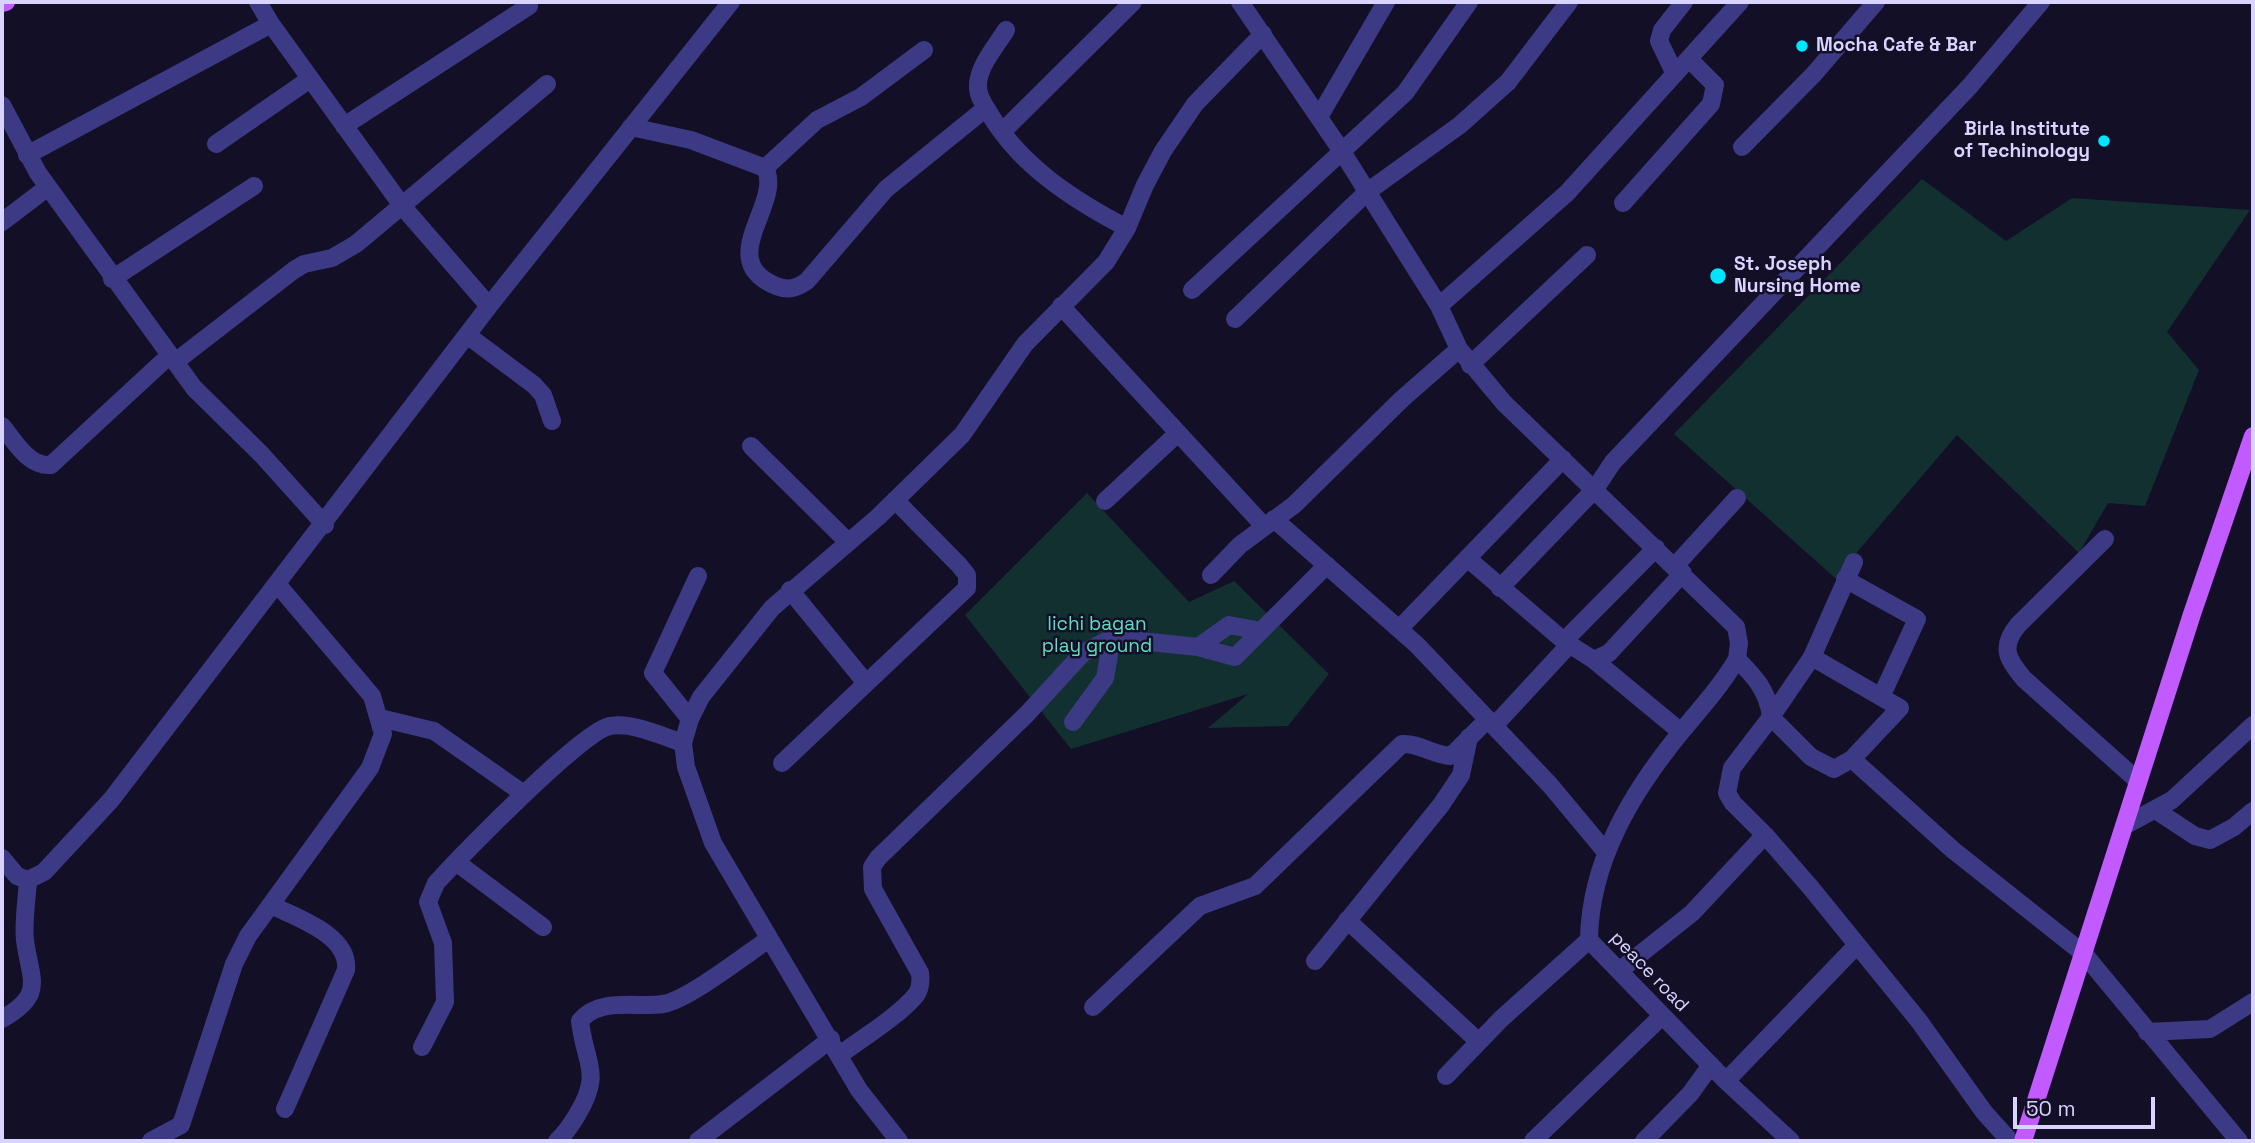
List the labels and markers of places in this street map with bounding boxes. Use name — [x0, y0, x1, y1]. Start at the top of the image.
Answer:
place label: Mocha Cafe & Bar — [1816, 35, 1977, 57]
marker: Mocha Cafe & Bar — [1794, 38, 1810, 54]
place label: Birla Institute of Techinology — [1953, 119, 2090, 163]
marker: Birla Institute of Techinology — [2096, 133, 2112, 149]
place label: St. Joseph Nursing Home — [1734, 254, 1861, 298]
marker: St. Joseph Nursing Home — [1708, 266, 1728, 286]

